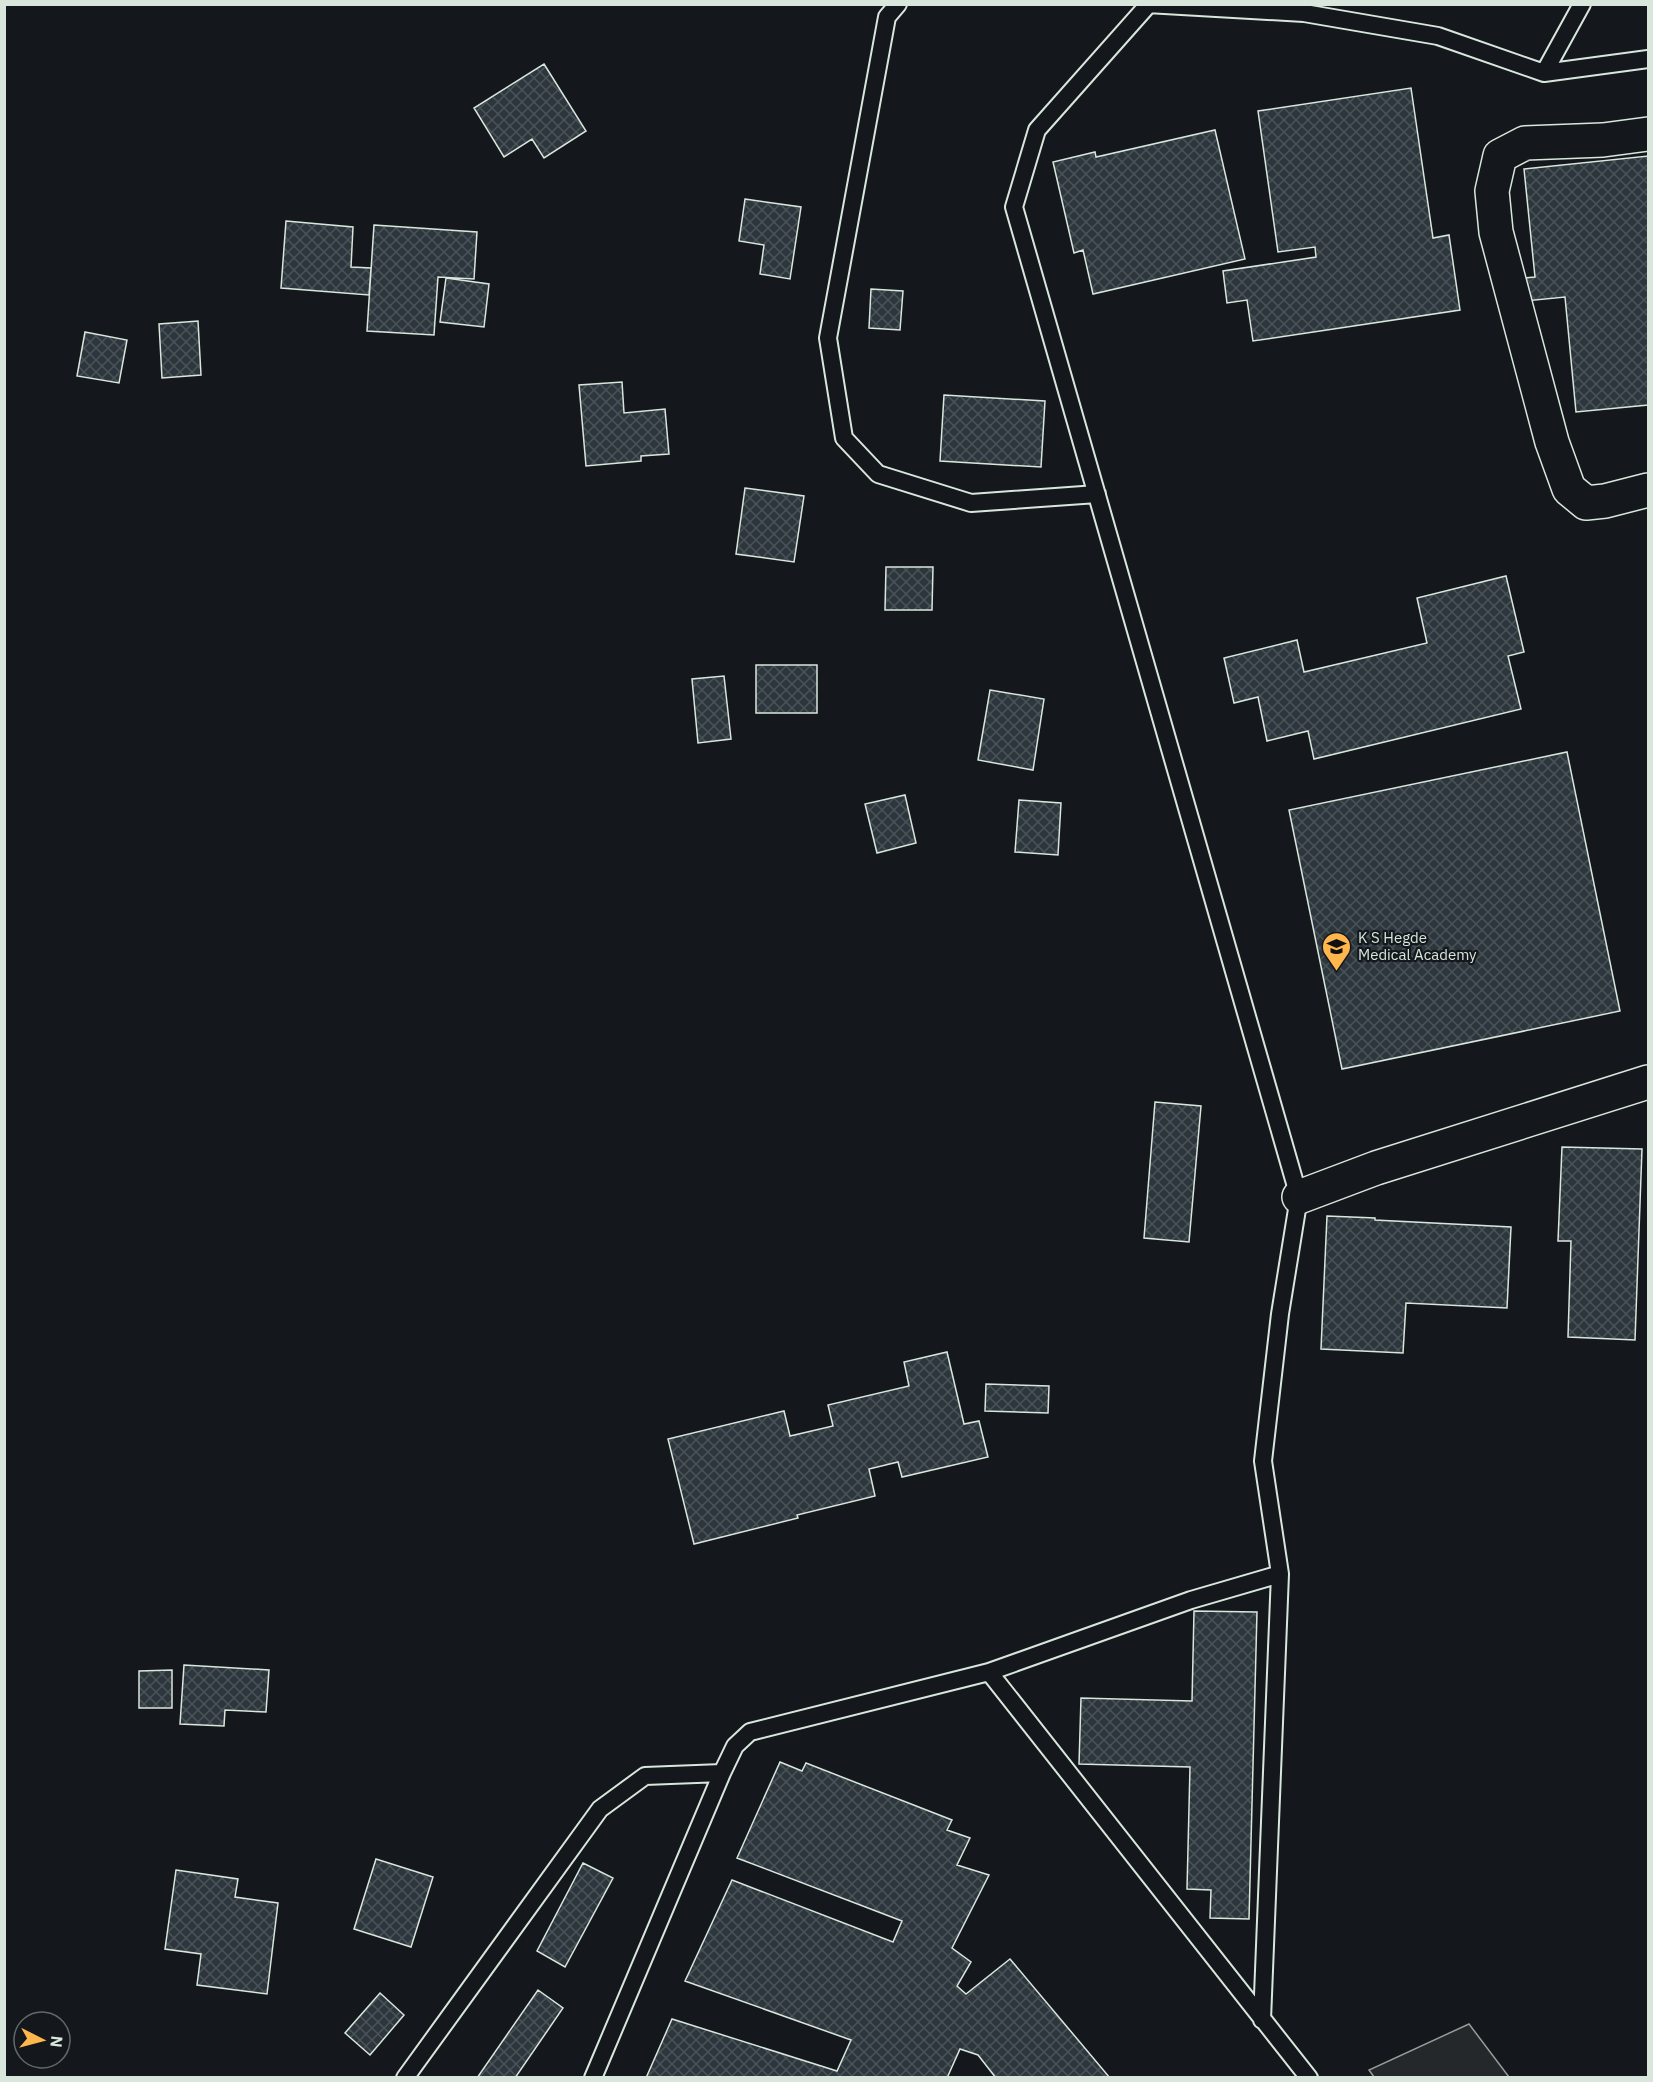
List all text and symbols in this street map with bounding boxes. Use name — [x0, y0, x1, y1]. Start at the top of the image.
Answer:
place label: K S Hegde Medical Academy — [1358, 928, 1477, 964]
school or university icon: K S Hegde Medical Academy — [1321, 930, 1353, 972]
north arrow — [12, 2010, 72, 2070]
text: N — [46, 2035, 67, 2048]

